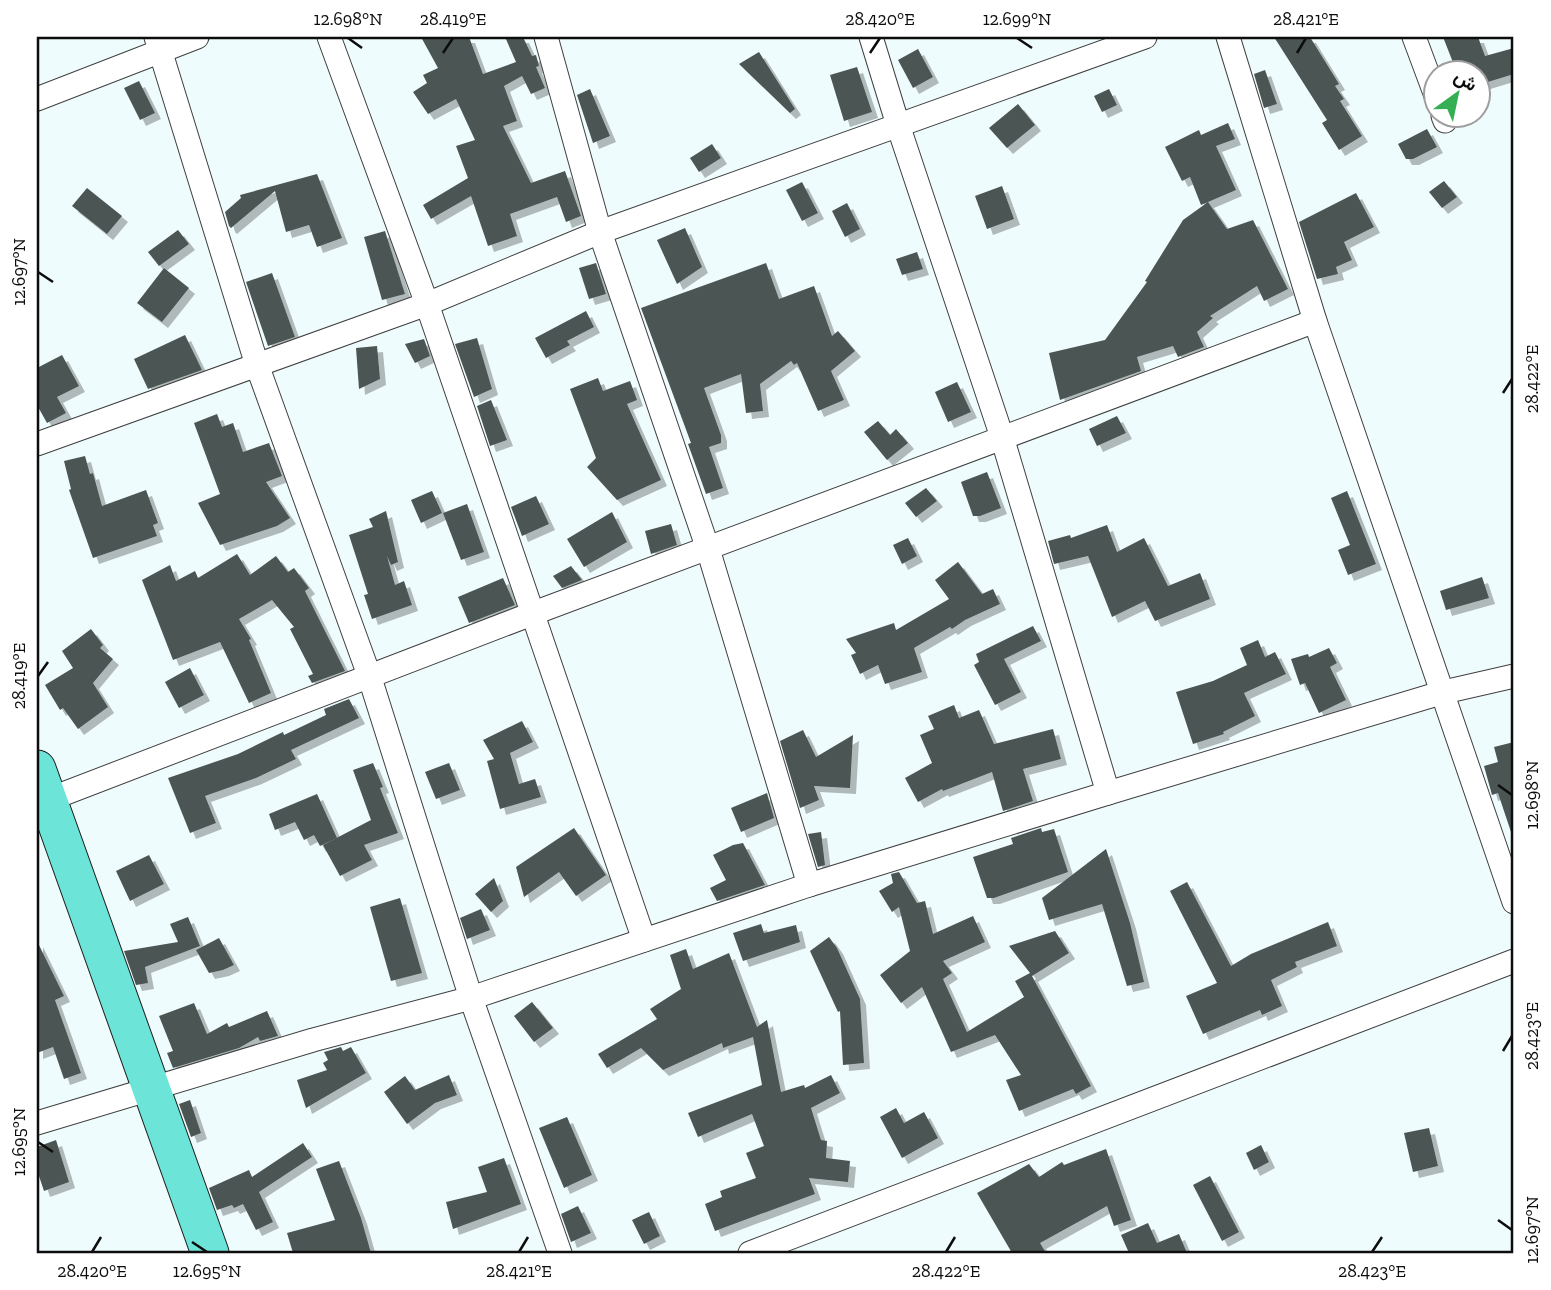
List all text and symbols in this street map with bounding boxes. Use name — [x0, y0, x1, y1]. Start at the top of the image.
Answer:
text: 12.698°N — [314, 8, 382, 30]
text: 28.419°E — [420, 8, 486, 30]
text: 28.420°E — [845, 8, 915, 30]
text: 12.699°N — [983, 8, 1051, 30]
text: 28.421°E — [1273, 8, 1339, 30]
north arrow — [1422, 60, 1492, 130]
text: ش — [1450, 64, 1482, 96]
text: 12.697°N — [8, 238, 30, 306]
text: 28.422°E — [1521, 345, 1543, 413]
text: 28.419°E — [8, 643, 30, 709]
text: 12.698°N — [1521, 761, 1543, 829]
text: 28.423°E — [1521, 1002, 1543, 1070]
text: 12.695°N — [8, 1108, 30, 1176]
text: 12.697°N — [1521, 1196, 1543, 1264]
text: 28.420°E — [57, 1260, 127, 1282]
text: 12.695°N — [173, 1260, 241, 1282]
text: 28.421°E — [486, 1260, 552, 1282]
text: 28.422°E — [912, 1260, 980, 1282]
text: 28.423°E — [1338, 1260, 1406, 1282]

